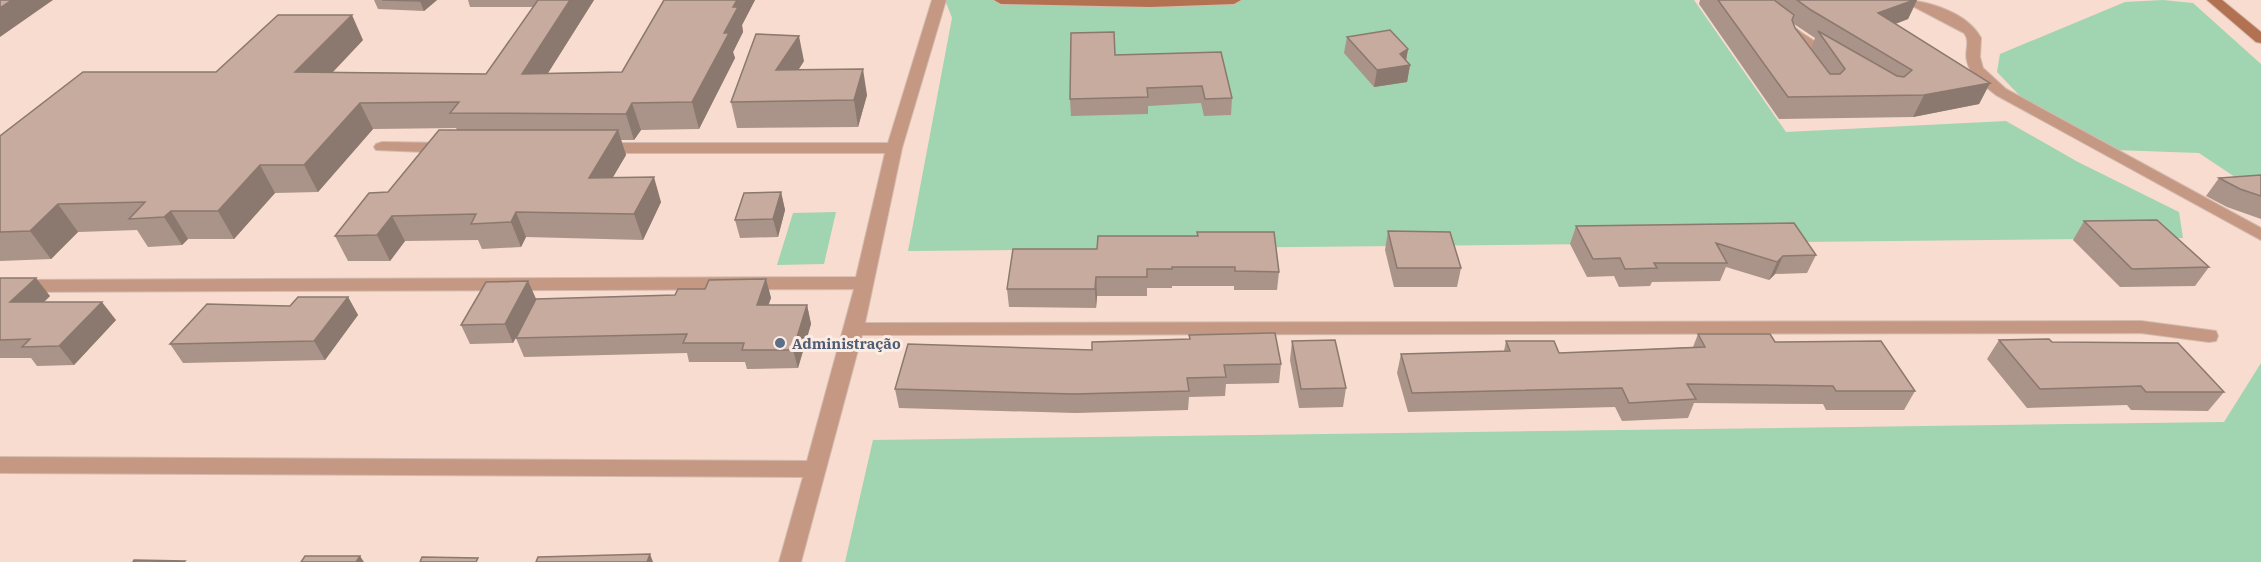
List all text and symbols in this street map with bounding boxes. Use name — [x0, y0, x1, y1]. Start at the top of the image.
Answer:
place label: Administração — [792, 334, 901, 353]
marker: Administração — [773, 336, 787, 350]

